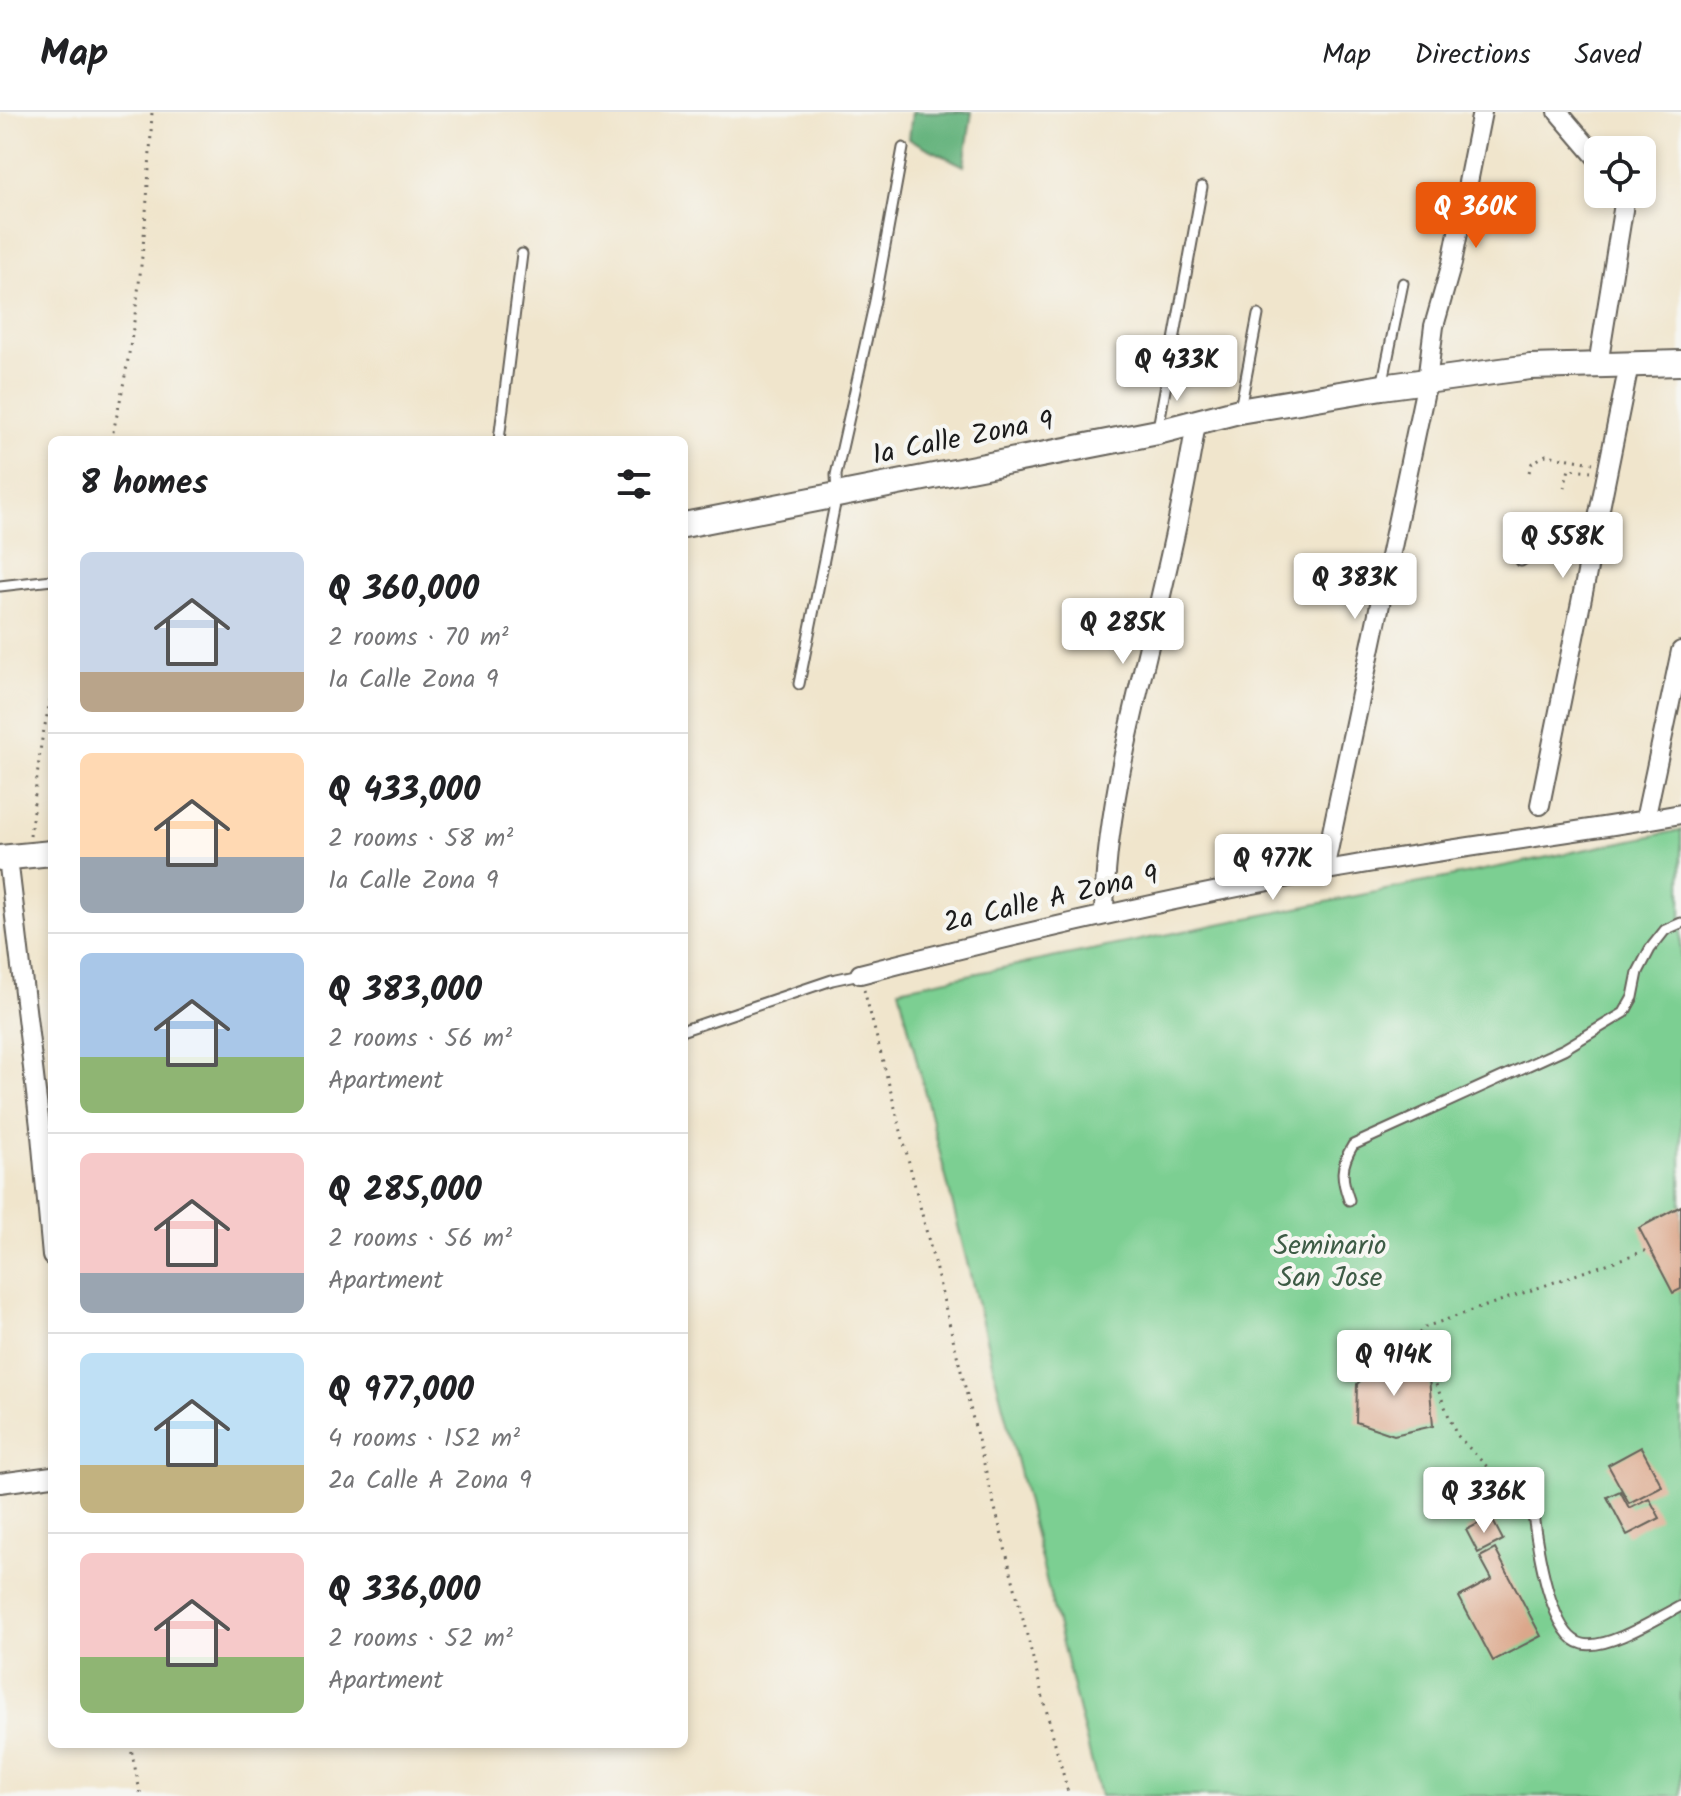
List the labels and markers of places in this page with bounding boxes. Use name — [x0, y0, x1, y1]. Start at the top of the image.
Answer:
pin: Q 360K — [1411, 182, 1541, 250]
pin: Q 433K — [1112, 335, 1242, 403]
pin: Q 558K — [1498, 512, 1628, 580]
pin: Q 383K — [1290, 553, 1420, 621]
pin: Q 285K — [1058, 598, 1188, 666]
pin: Q 977K — [1208, 834, 1338, 902]
pin: Q 914K — [1329, 1330, 1459, 1398]
pin: Q 336K — [1419, 1467, 1549, 1535]

